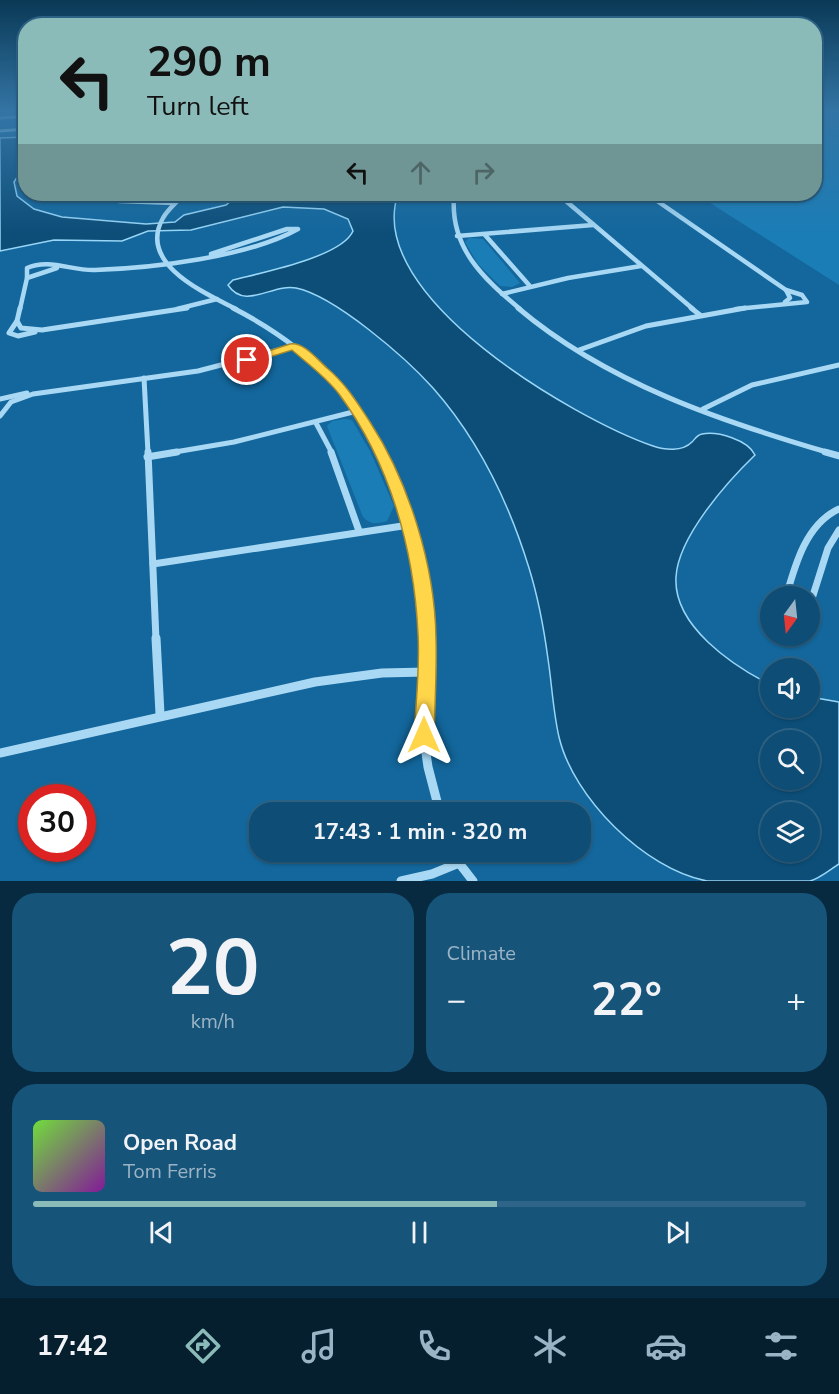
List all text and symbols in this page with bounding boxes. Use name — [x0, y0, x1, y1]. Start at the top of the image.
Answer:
text: 290 m — [147, 34, 271, 91]
icon: left — [48, 42, 126, 120]
text: Turn left — [147, 88, 248, 125]
icon: left — [341, 156, 374, 189]
icon: ahead — [404, 156, 437, 189]
icon: right — [467, 156, 500, 189]
pin — [221, 334, 272, 385]
icon: arrive — [230, 343, 263, 376]
north arrow — [760, 586, 820, 646]
map controls — [760, 586, 820, 862]
button: sound — [760, 658, 820, 718]
position arrow — [392, 703, 456, 767]
button: search — [760, 730, 820, 790]
speed limit sign: 30 — [18, 784, 96, 862]
button: layers — [760, 802, 820, 862]
text: 17:43 · 1 min · 320 m — [313, 817, 527, 847]
text: 20 — [166, 915, 260, 1022]
text: Climate — [447, 940, 516, 967]
text: 22° — [591, 970, 662, 1031]
text: − — [447, 978, 466, 1023]
text: + — [786, 978, 806, 1023]
text: km/h — [191, 1008, 235, 1035]
text: Open Road — [123, 1128, 237, 1158]
text: Tom Ferris — [123, 1158, 217, 1185]
icon: previous — [145, 1216, 178, 1249]
icon: pause — [403, 1216, 436, 1249]
icon: next — [661, 1216, 694, 1249]
icon: directions — [182, 1325, 224, 1367]
icon: music — [298, 1325, 340, 1367]
icon: phone — [413, 1325, 455, 1367]
icon: climate — [529, 1325, 571, 1367]
icon: car — [645, 1325, 687, 1367]
icon: filters — [760, 1325, 802, 1367]
text: 17:42 — [37, 1328, 108, 1365]

